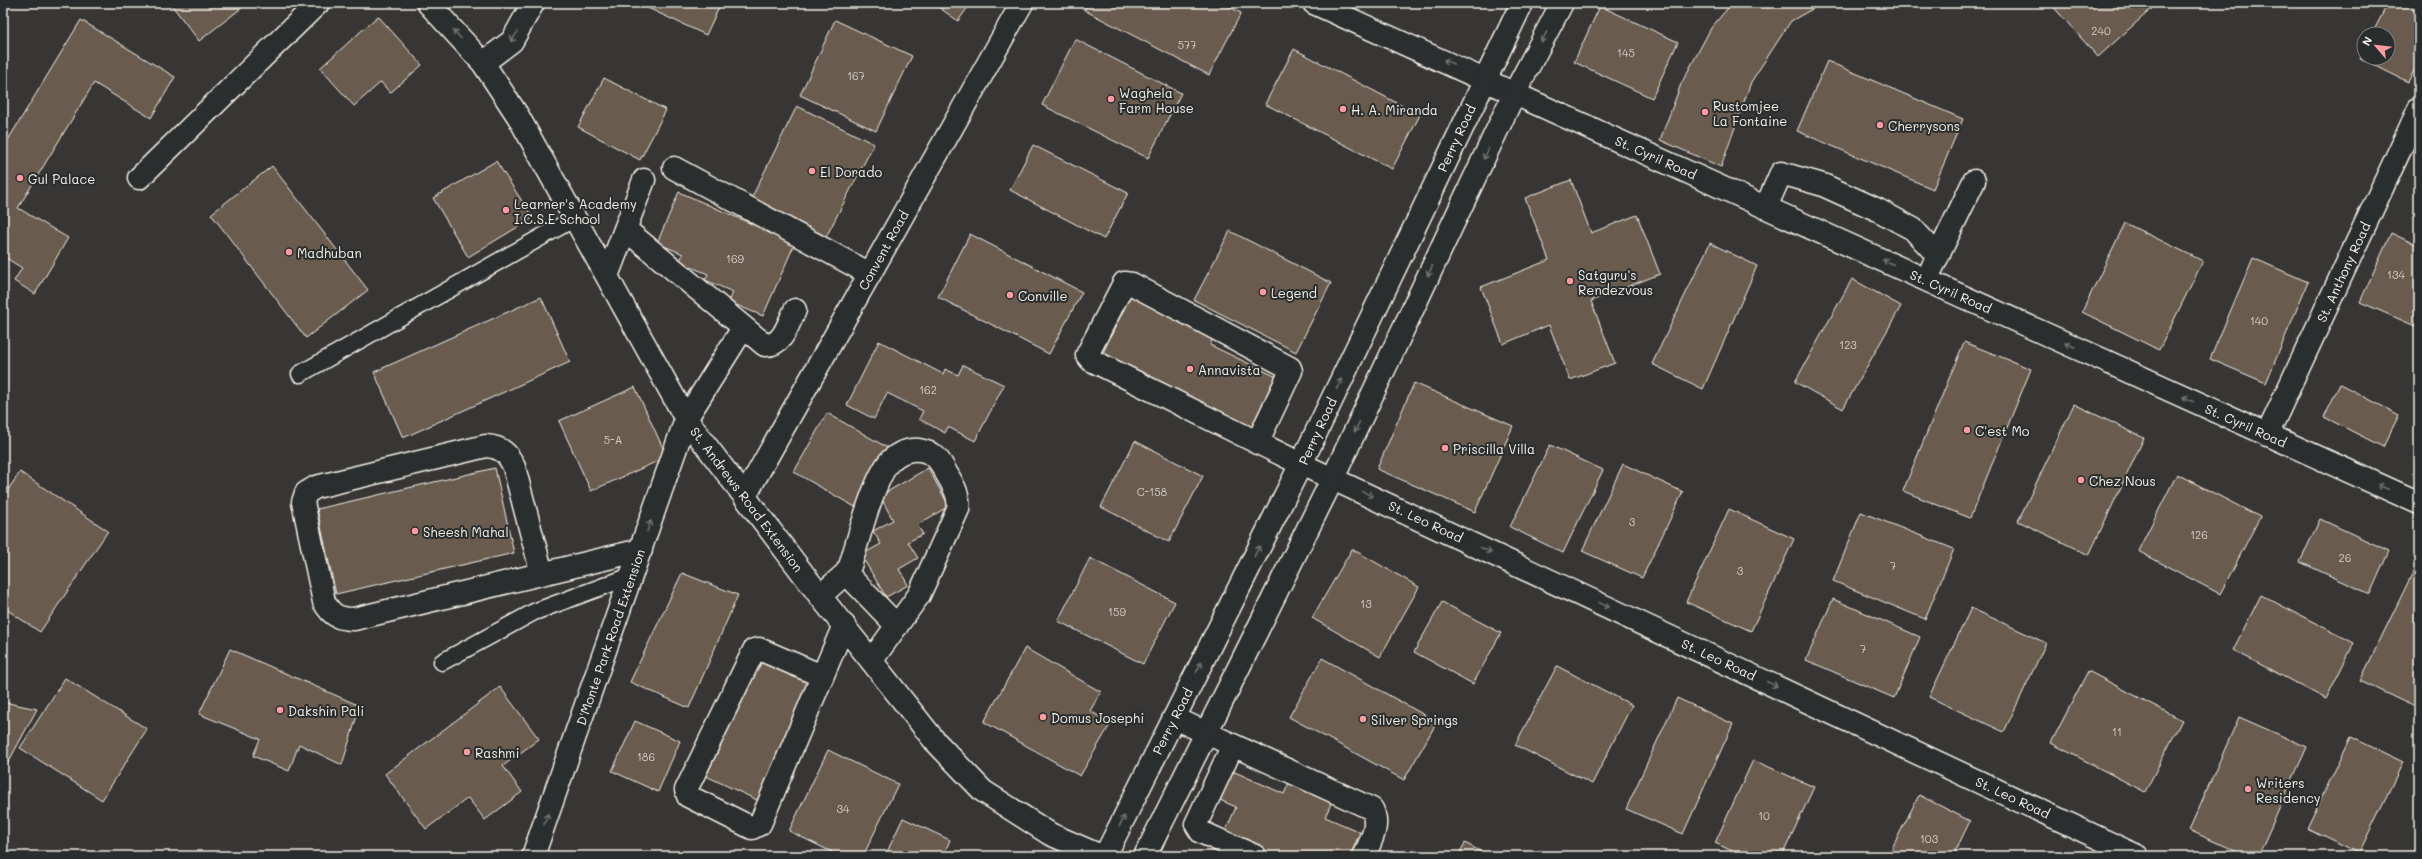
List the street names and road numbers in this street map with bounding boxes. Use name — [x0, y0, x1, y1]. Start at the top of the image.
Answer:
street label: Perry Road — [1433, 102, 1479, 174]
street label: St. Cyril Road — [1613, 131, 1699, 183]
street label: Convent Road — [854, 207, 912, 293]
street label: St. Anthony Road — [2312, 219, 2374, 325]
street label: St. Cyril Road — [1908, 265, 1994, 317]
street label: Perry Road — [1294, 395, 1340, 467]
street label: St. Cyril Road — [2203, 399, 2289, 451]
street label: St. Andrews Road Extension — [687, 423, 807, 575]
street label: St. Leo Road — [1386, 496, 1466, 546]
street label: D'Monte Park Road Extension — [572, 547, 648, 727]
street label: St. Leo Road — [1679, 634, 1759, 684]
street label: Perry Road — [1148, 685, 1196, 757]
street label: St. Leo Road — [1973, 772, 2053, 822]

